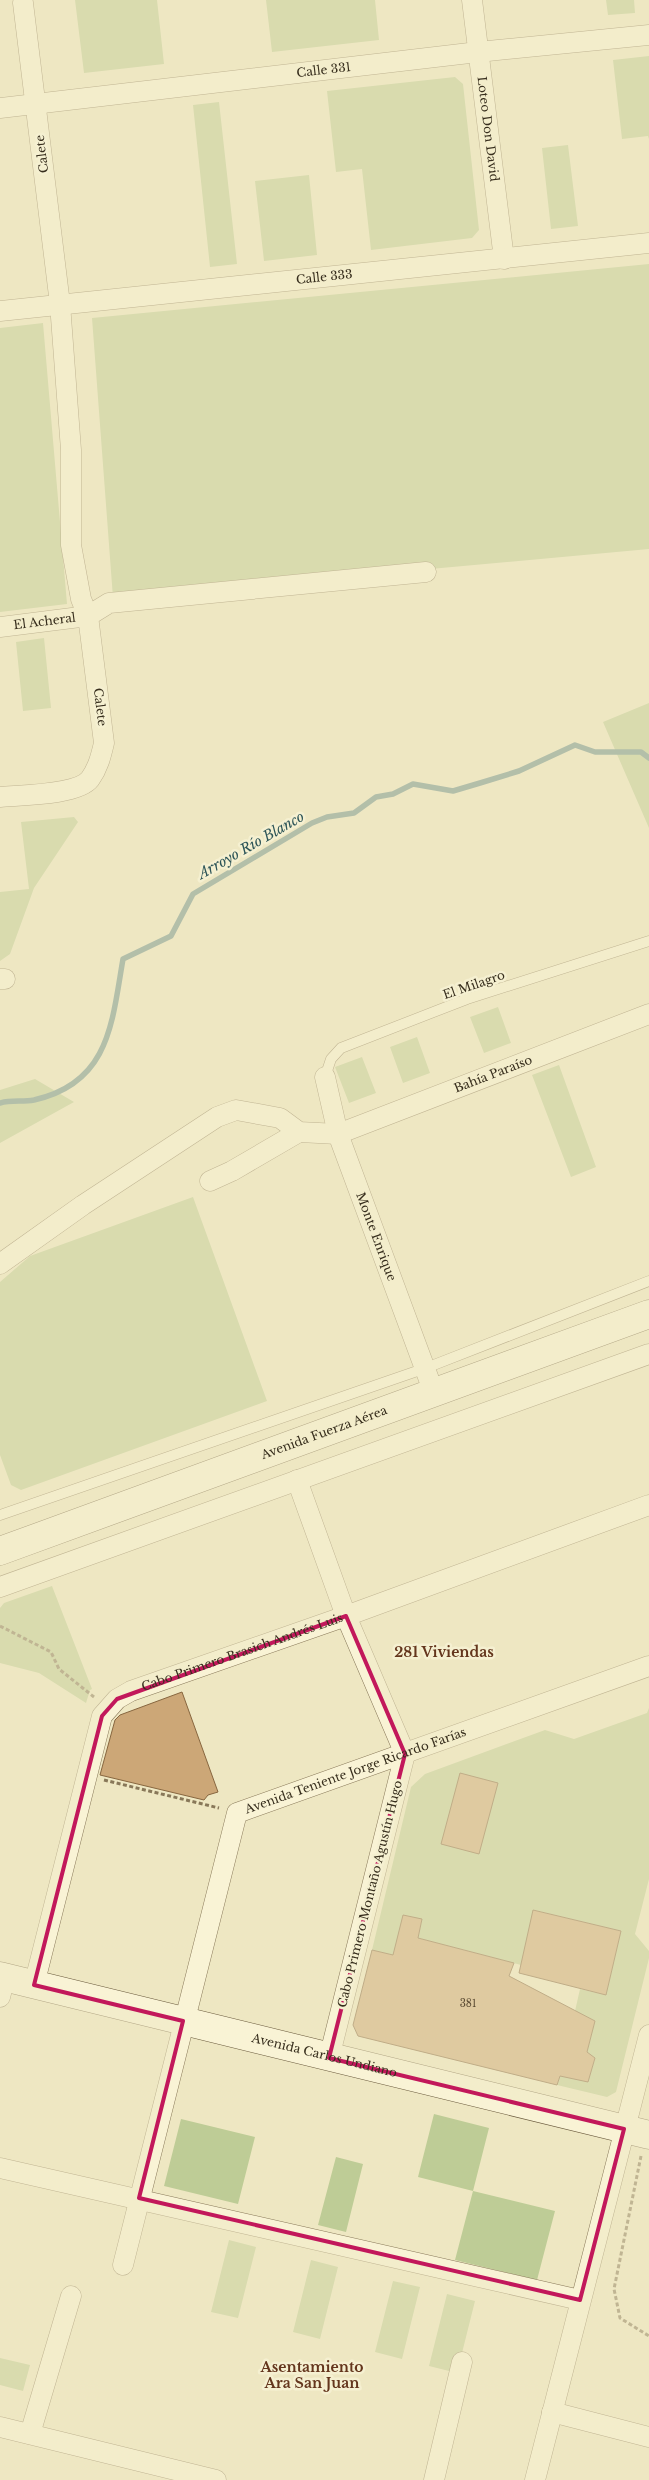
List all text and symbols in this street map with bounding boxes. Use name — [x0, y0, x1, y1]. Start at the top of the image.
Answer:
street label: Calle 331 — [296, 59, 352, 80]
street label: Loteo Don David — [474, 75, 502, 182]
street label: Calete — [32, 134, 51, 174]
street label: Calle 333 — [295, 266, 353, 287]
street label: El Acheral — [13, 610, 77, 632]
street label: Calete — [91, 687, 110, 727]
water label: Arroyo Río Blanco — [193, 807, 307, 884]
street label: El Milagro — [441, 967, 507, 1002]
street label: Bahía Paraíso — [452, 1052, 534, 1096]
street label: Monte Enrique — [353, 1190, 400, 1283]
street label: Avenida Fuerza Aérea — [258, 1402, 389, 1462]
street label: Cabo Primero Brasich Andrés Luis — [139, 1610, 345, 1694]
district label: 281 Viviendas — [394, 1643, 494, 1661]
street label: Avenida Teniente Jorge Ricardo Farías — [242, 1724, 468, 1817]
street label: Cabo Primero Montaño Agustín Hugo — [334, 1779, 405, 2009]
house number: 381 — [460, 1997, 476, 2010]
street label: Avenida Carlos Undiano — [249, 2030, 399, 2080]
district label: Asentamiento Ara San Juan — [259, 2358, 364, 2392]

